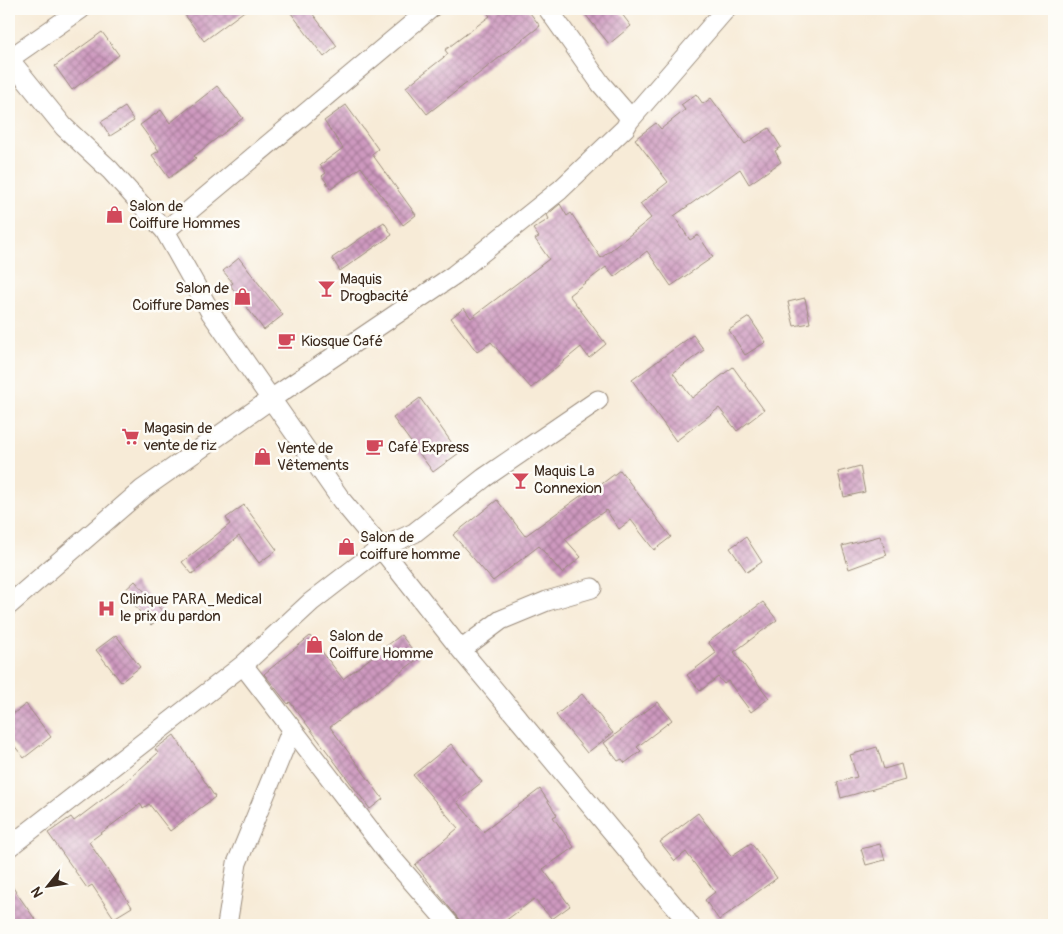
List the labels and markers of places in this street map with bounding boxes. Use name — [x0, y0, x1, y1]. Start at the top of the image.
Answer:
place label: Salon de Coiffure Hommes — [129, 197, 240, 233]
shop icon: Salon de Coiffure Hommes — [105, 205, 125, 225]
place label: Maquis Drogbacité — [340, 270, 409, 306]
bar icon: Maquis Drogbacité — [316, 278, 336, 298]
place label: Salon de Coiffure Dames — [132, 279, 230, 315]
shop icon: Salon de Coiffure Dames — [233, 287, 253, 307]
cafe icon: Kiosque Café — [277, 331, 297, 351]
place label: Kiosque Café — [301, 332, 383, 351]
place label: Magasin de vente de riz — [143, 419, 217, 455]
supermarket icon: Magasin de vente de riz — [120, 427, 140, 447]
cafe icon: Café Express — [364, 437, 384, 457]
place label: Café Express — [388, 438, 469, 457]
place label: Vente de Vêtements — [277, 439, 349, 475]
shop icon: Vente de Vêtements — [253, 447, 273, 467]
place label: Maquis La Connexion — [534, 462, 602, 498]
bar icon: Maquis La Connexion — [510, 470, 530, 490]
place label: Salon de coiffure homme — [360, 528, 461, 564]
shop icon: Salon de coiffure homme — [336, 536, 356, 556]
place label: Clinique PARA_Medical le prix du pardon — [120, 590, 262, 626]
hospital icon: Clinique PARA_Medical le prix du pardon — [96, 598, 116, 618]
place label: Salon de Coiffure Homme — [329, 627, 434, 663]
shop icon: Salon de Coiffure Homme — [305, 635, 325, 655]

